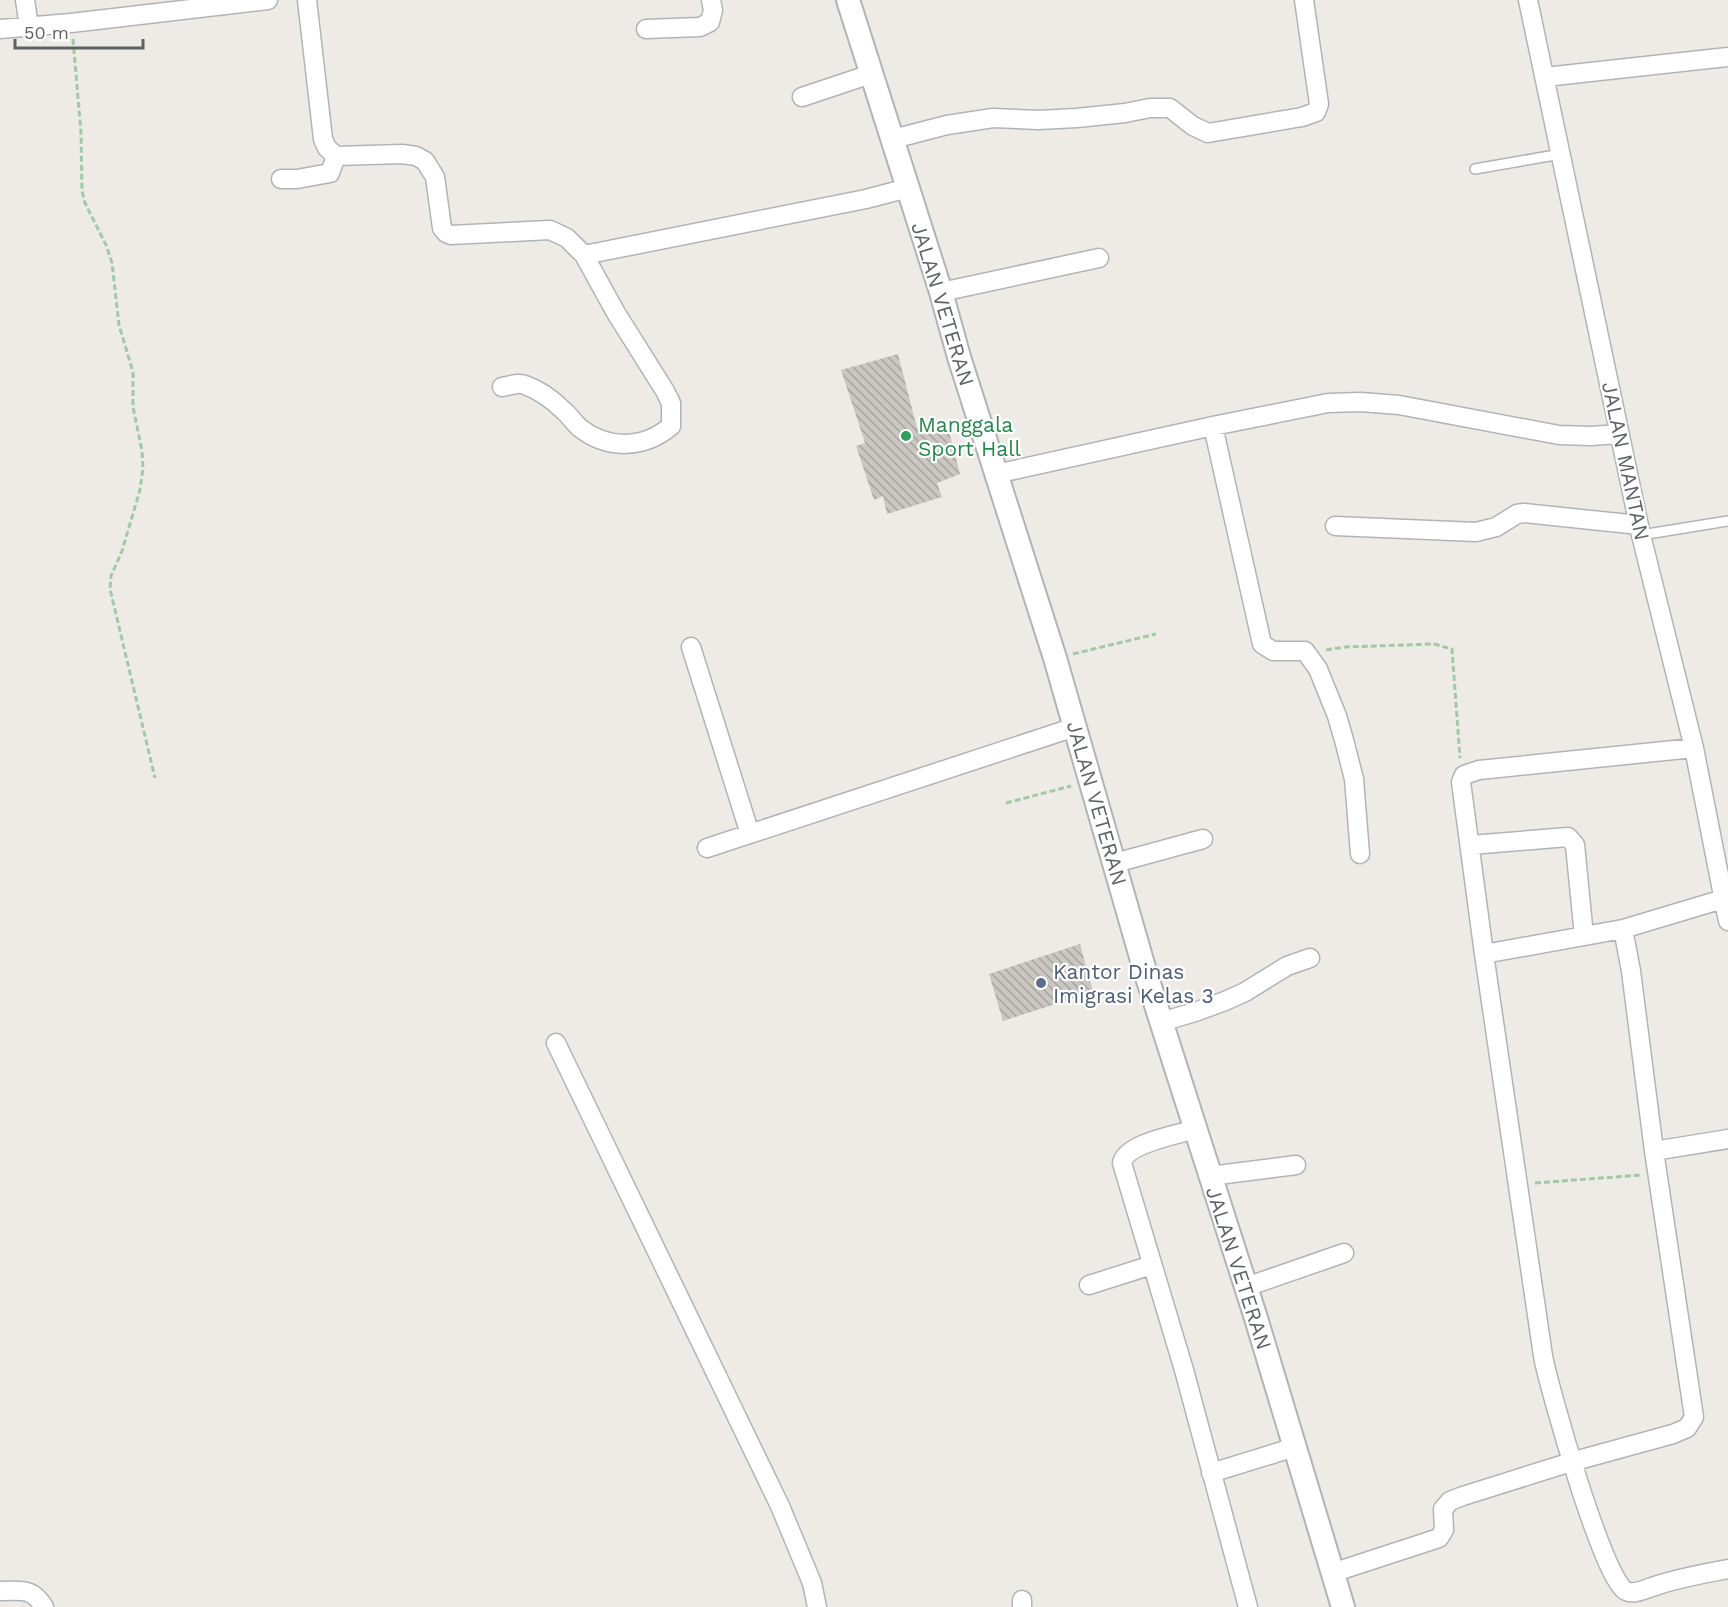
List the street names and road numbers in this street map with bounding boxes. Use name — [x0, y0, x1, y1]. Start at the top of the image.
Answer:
street label: JALAN VETERAN — [906, 219, 980, 389]
street label: JALAN MANTAN — [1597, 379, 1655, 543]
street label: JALAN VETERAN — [1062, 718, 1132, 888]
street label: JALAN VETERAN — [1201, 1183, 1277, 1353]

